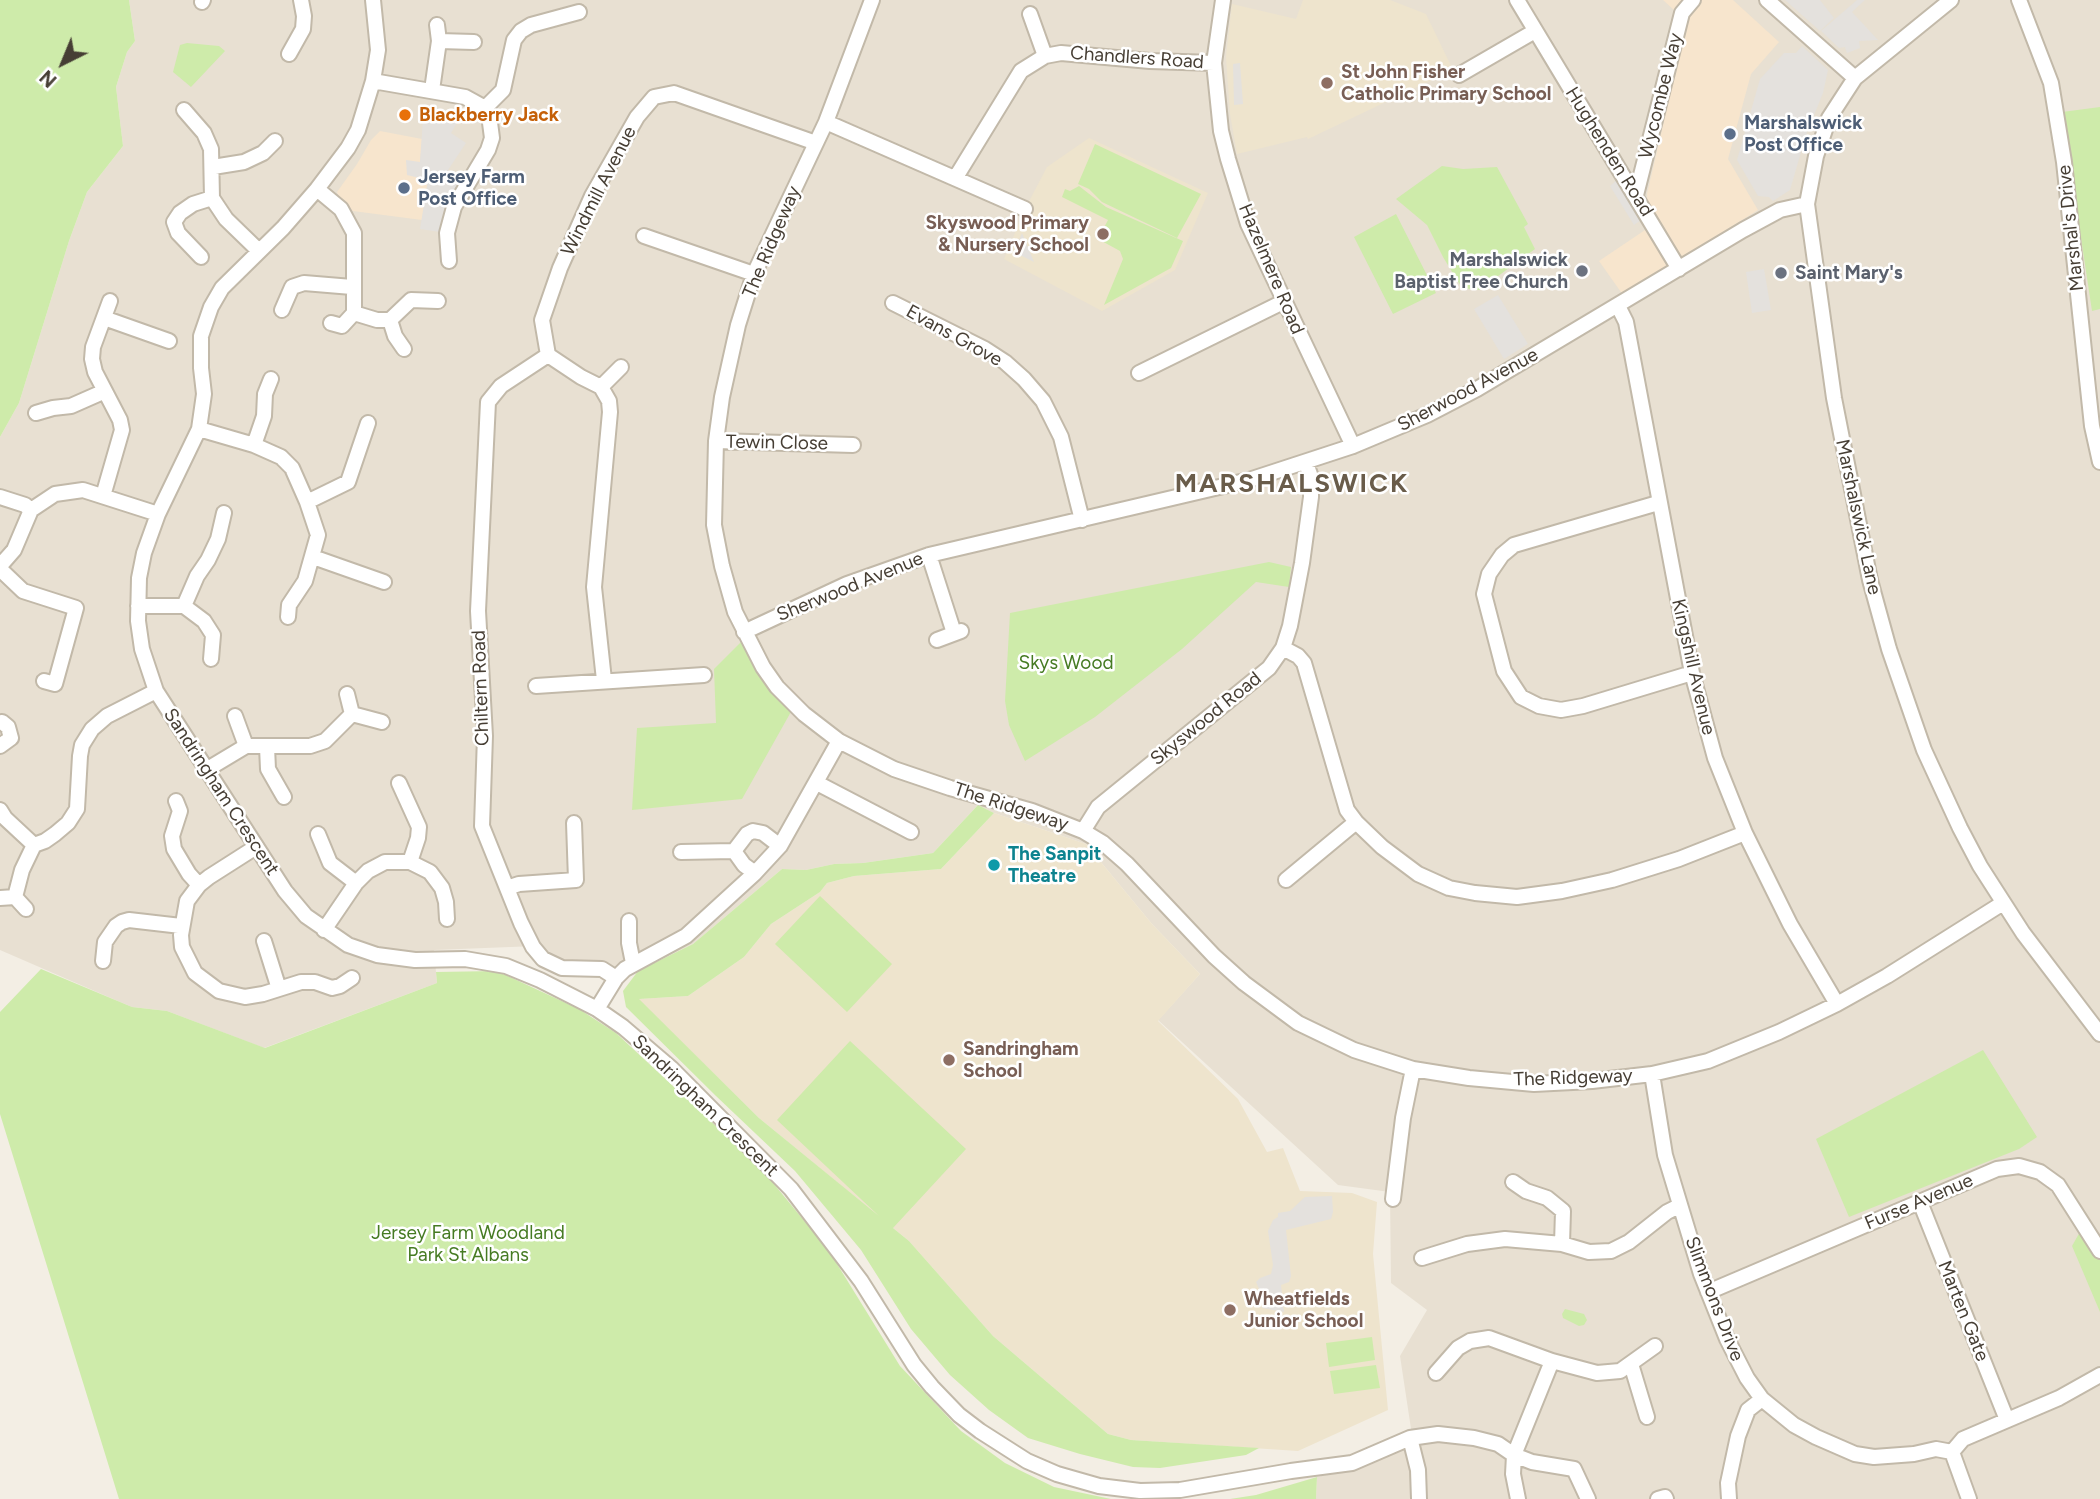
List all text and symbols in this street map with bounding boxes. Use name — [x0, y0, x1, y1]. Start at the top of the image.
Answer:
north arrow — [28, 28, 98, 98]
street label: Wycombe Way — [1634, 31, 1688, 161]
street label: Chandlers Road — [1069, 42, 1205, 74]
place label: St John Fisher Catholic Primary School — [1341, 61, 1551, 105]
text: N — [35, 65, 62, 92]
marker: St John Fisher Catholic Primary School — [1319, 75, 1335, 91]
street label: Hughenden Road — [1560, 83, 1658, 221]
place label: Blackberry Jack — [419, 104, 559, 126]
marker: Blackberry Jack — [397, 107, 413, 123]
place label: Marshalswick Post Office — [1744, 112, 1862, 156]
street label: Windmill Avenue — [557, 122, 641, 260]
marker: Marshalswick Post Office — [1722, 126, 1738, 142]
street label: Marshal's Drive — [2053, 164, 2089, 292]
place label: Jersey Farm Post Office — [418, 166, 525, 210]
marker: Jersey Farm Post Office — [396, 180, 412, 196]
street label: The Ridgeway — [738, 183, 806, 301]
street label: Hazelmere Road — [1233, 200, 1309, 338]
place label: Skyswood Primary & Nursery School — [926, 212, 1089, 256]
marker: Skyswood Primary & Nursery School — [1095, 226, 1111, 242]
place label: Marshalswick Baptist Free Church — [1394, 249, 1568, 293]
place label: Saint Mary's — [1795, 262, 1903, 284]
marker: Marshalswick Baptist Free Church — [1574, 263, 1590, 279]
marker: Saint Mary's — [1773, 265, 1789, 281]
street label: Evans Grove — [902, 300, 1006, 372]
street label: Sherwood Avenue — [1394, 343, 1542, 437]
street label: Tewin Close — [726, 431, 828, 455]
street label: Marshalswick Lane — [1830, 437, 1886, 597]
district label: MARSHALSWICK — [1176, 468, 1408, 500]
street label: Sherwood Avenue — [773, 547, 927, 627]
street label: Kingshill Avenue — [1666, 597, 1720, 737]
street label: Chiltern Road — [468, 630, 494, 746]
park label: Skys Wood — [1018, 652, 1114, 674]
street label: Skyswood Road — [1146, 667, 1266, 771]
street label: Sandringham Crescent — [158, 704, 284, 880]
street label: The Ridgeway — [951, 778, 1071, 836]
place label: The Sanpit Theatre — [1008, 843, 1101, 887]
marker: The Sanpit Theatre — [986, 857, 1002, 873]
street label: Sandringham Crescent — [627, 1030, 783, 1182]
place label: Sandringham School — [963, 1038, 1079, 1082]
marker: Sandringham School — [941, 1052, 957, 1068]
street label: The Ridgeway — [1513, 1065, 1633, 1091]
street label: Furse Avenue — [1861, 1169, 1977, 1235]
park label: Jersey Farm Woodland Park St Albans — [371, 1222, 565, 1266]
street label: Slimmons Drive — [1680, 1233, 1748, 1365]
street label: Marten Gate — [1932, 1257, 1994, 1365]
place label: Wheatfields Junior School — [1244, 1288, 1363, 1332]
marker: Wheatfields Junior School — [1222, 1302, 1238, 1318]

